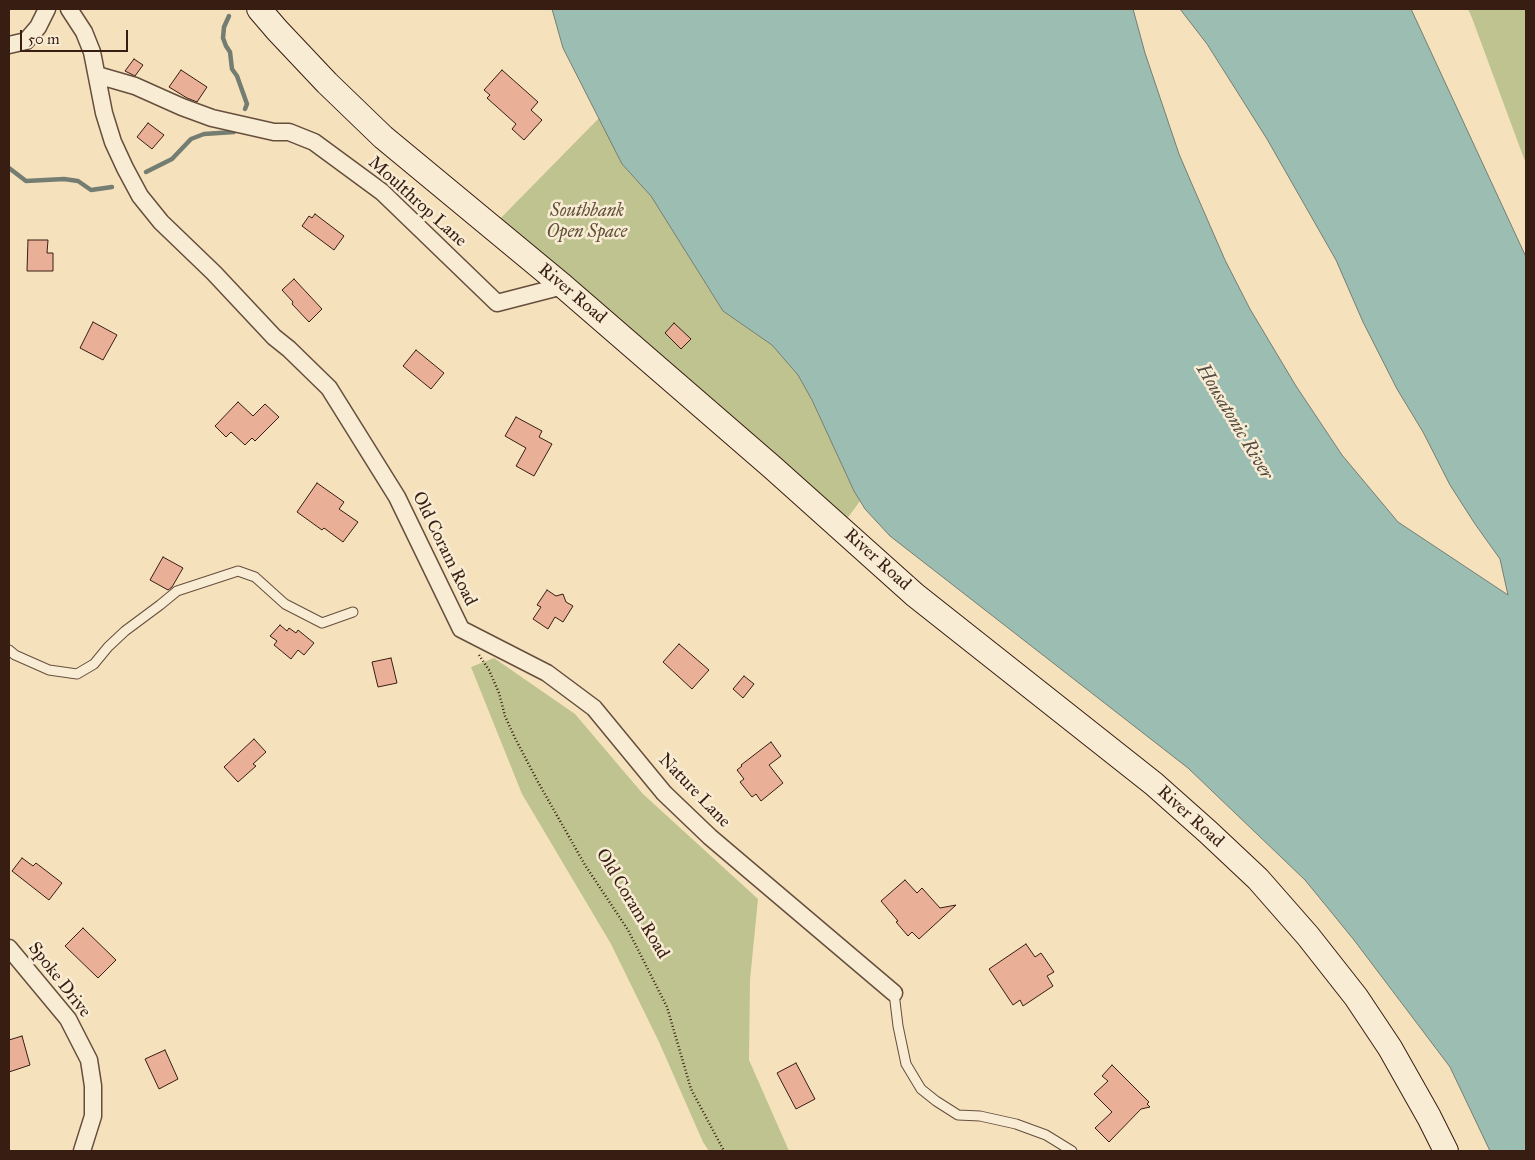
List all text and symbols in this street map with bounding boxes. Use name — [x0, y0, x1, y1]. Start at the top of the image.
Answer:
scale bar — [22, 20, 130, 52]
text: 50 m — [28, 30, 60, 48]
street label: Moulthrop Lane — [363, 152, 471, 252]
park label: Southbank Open Space — [547, 201, 627, 243]
street label: River Road — [534, 259, 610, 329]
water label: Housatonic River — [1191, 360, 1277, 484]
street label: Old Coram Road — [407, 488, 481, 610]
street label: River Road — [839, 524, 915, 596]
street label: Nature Lane — [653, 749, 735, 833]
street label: River Road — [1152, 781, 1228, 853]
street label: Old Coram Road — [591, 845, 673, 963]
street label: Spoke Drive — [23, 938, 95, 1022]

